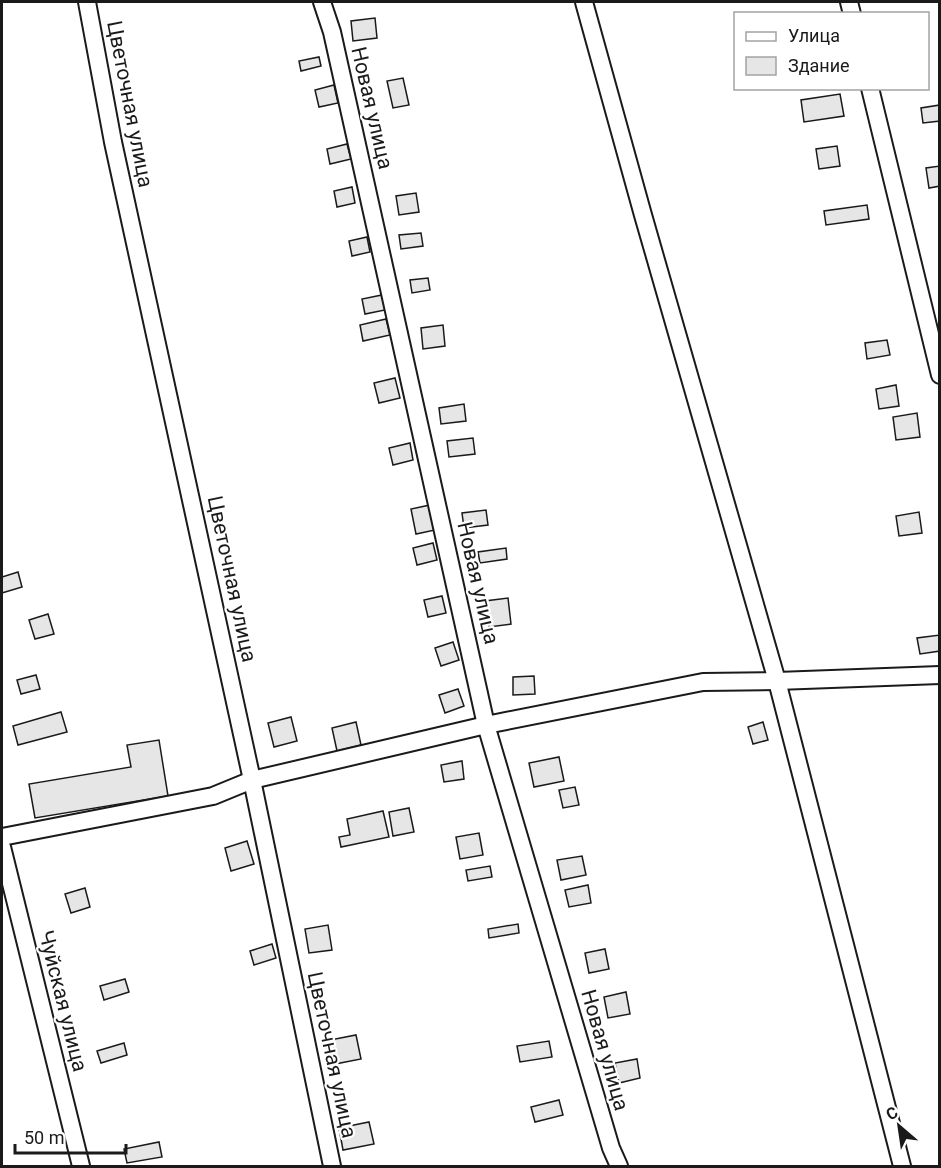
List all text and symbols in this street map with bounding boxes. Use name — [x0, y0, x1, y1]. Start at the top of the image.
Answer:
legend — [734, 12, 929, 90]
street label: Цветочная улица — [102, 19, 158, 189]
text: Улица — [788, 25, 840, 46]
street label: Новая улица — [346, 45, 398, 171]
text: Здание — [788, 55, 850, 76]
street label: Цветочная улица — [203, 494, 261, 664]
street label: Новая улица — [452, 520, 504, 646]
street label: Чуйская улица — [34, 928, 92, 1074]
street label: Цветочная улица — [303, 970, 361, 1140]
street label: Новая улица — [576, 987, 634, 1113]
north arrow — [869, 1096, 929, 1156]
text: С — [883, 1102, 901, 1124]
scale bar — [15, 1117, 126, 1155]
text: 50 m — [24, 1127, 64, 1148]

